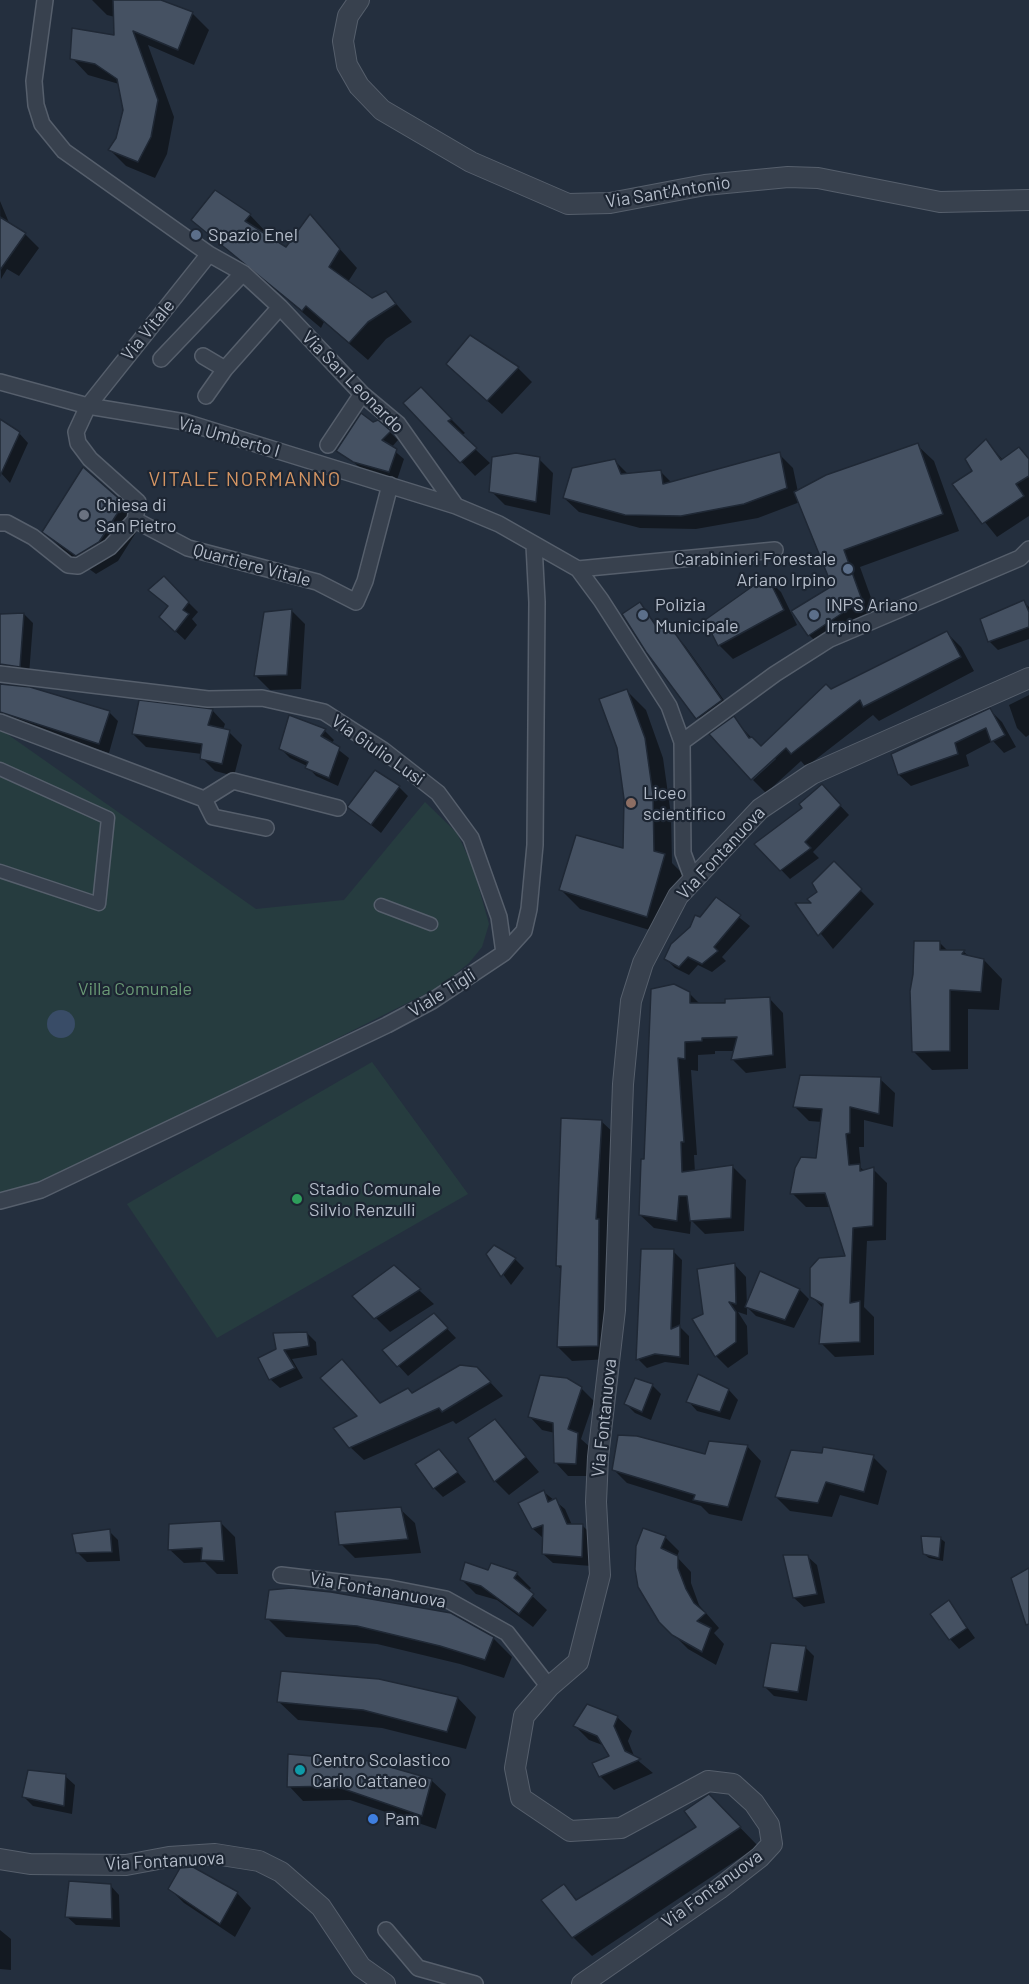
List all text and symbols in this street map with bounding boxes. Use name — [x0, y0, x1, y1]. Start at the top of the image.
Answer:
street label: Via Sant'Antonio — [604, 171, 732, 213]
place label: Spazio Enel — [208, 224, 298, 246]
marker: Spazio Enel — [189, 228, 203, 242]
street label: Via Vitale — [117, 295, 179, 365]
street label: Via San Leonardo — [297, 326, 409, 438]
street label: Via Umberto I — [176, 412, 282, 462]
district label: VITALE NORMANNO — [148, 467, 342, 491]
place label: Chiesa di San Pietro — [96, 494, 177, 536]
marker: Chiesa di San Pietro — [77, 508, 91, 522]
street label: Quartiere Vitale — [191, 539, 313, 591]
place label: Carabinieri Forestale Ariano Irpino — [674, 548, 836, 590]
marker: Carabinieri Forestale Ariano Irpino — [841, 562, 855, 576]
place label: Polizia Municipale — [655, 594, 739, 636]
place label: INPS Ariano Irpino — [826, 594, 918, 636]
marker: Polizia Municipale — [636, 608, 650, 622]
marker: INPS Ariano Irpino — [807, 608, 821, 622]
street label: Via Giulio Lusi — [327, 710, 429, 790]
place label: Liceo scientifico — [643, 782, 726, 824]
marker: Liceo scientifico — [624, 796, 638, 810]
street label: Via Fontanuova — [672, 802, 770, 904]
street label: Viale Tigli — [405, 964, 479, 1022]
park label: Villa Comunale — [78, 978, 192, 1000]
place label: Stadio Comunale Silvio Renzulli — [309, 1178, 441, 1220]
marker: Stadio Comunale Silvio Renzulli — [290, 1192, 304, 1206]
street label: Via Fontanuova — [587, 1358, 621, 1478]
street label: Via Fontananuova — [308, 1567, 448, 1613]
place label: Centro Scolastico Carlo Cattaneo — [312, 1749, 450, 1792]
marker: Centro Scolastico Carlo Cattaneo — [293, 1763, 307, 1777]
place label: Pam — [385, 1808, 420, 1830]
marker: Pam — [366, 1812, 380, 1826]
street label: Via Fontanuova — [657, 1845, 767, 1933]
street label: Via Fontanuova — [105, 1847, 225, 1875]

